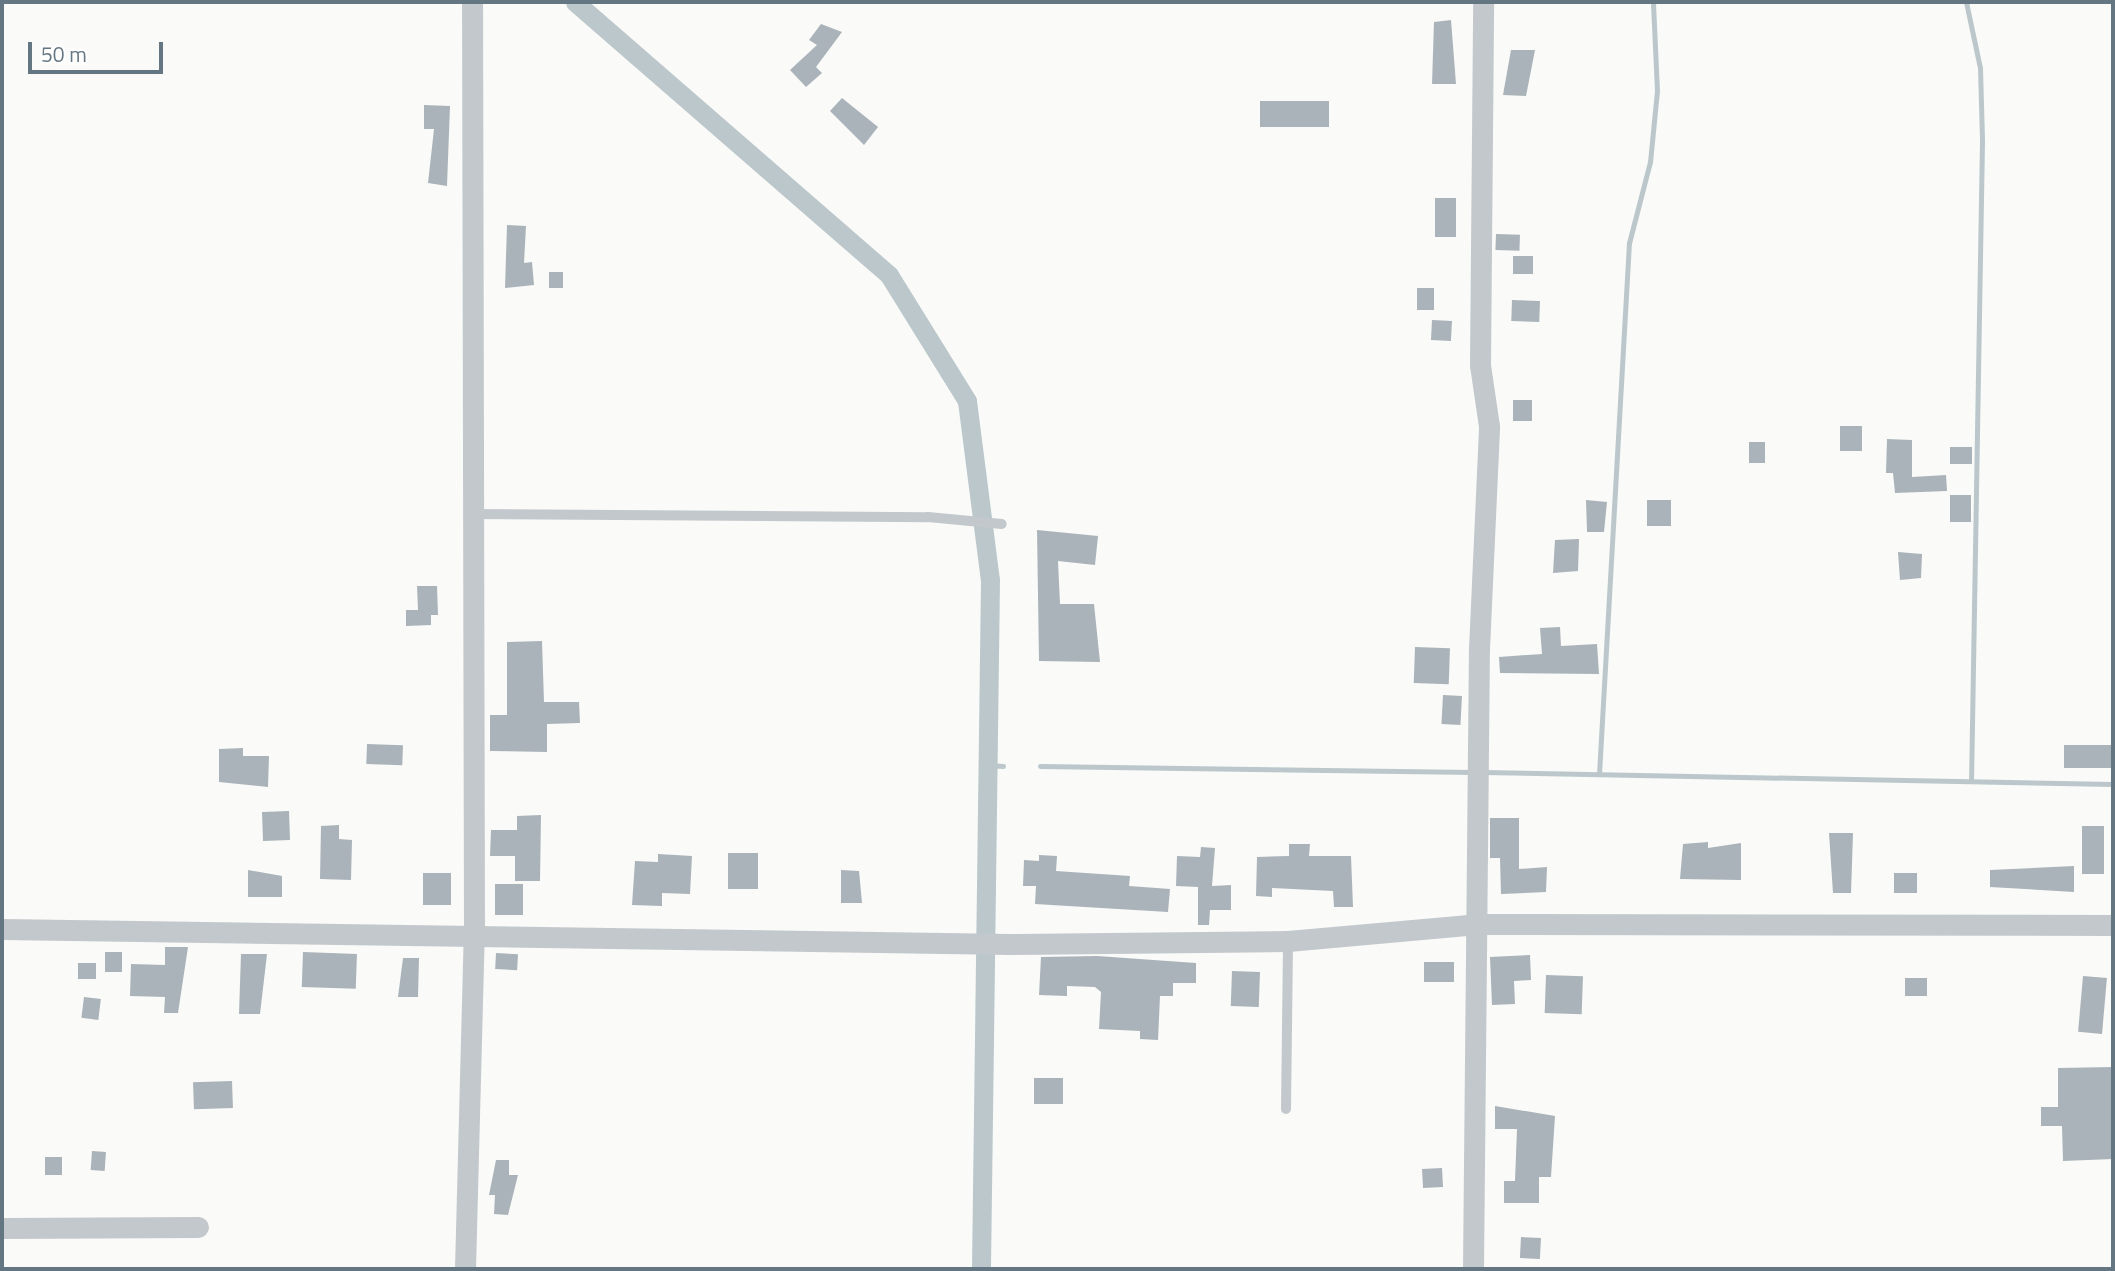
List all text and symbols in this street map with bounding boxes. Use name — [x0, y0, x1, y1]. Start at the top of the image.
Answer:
scale bar — [32, 28, 166, 72]
text: 50 m — [41, 38, 87, 70]

